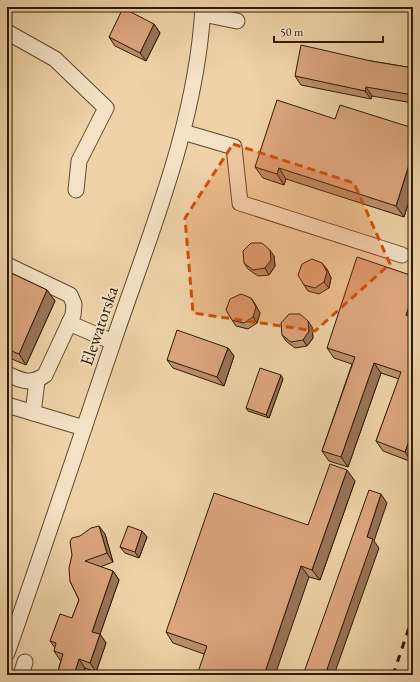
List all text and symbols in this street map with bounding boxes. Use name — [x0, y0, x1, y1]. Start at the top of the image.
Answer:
scale bar — [274, 18, 383, 44]
text: 50 m — [280, 24, 304, 40]
street label: Elewatorska — [74, 282, 123, 369]

